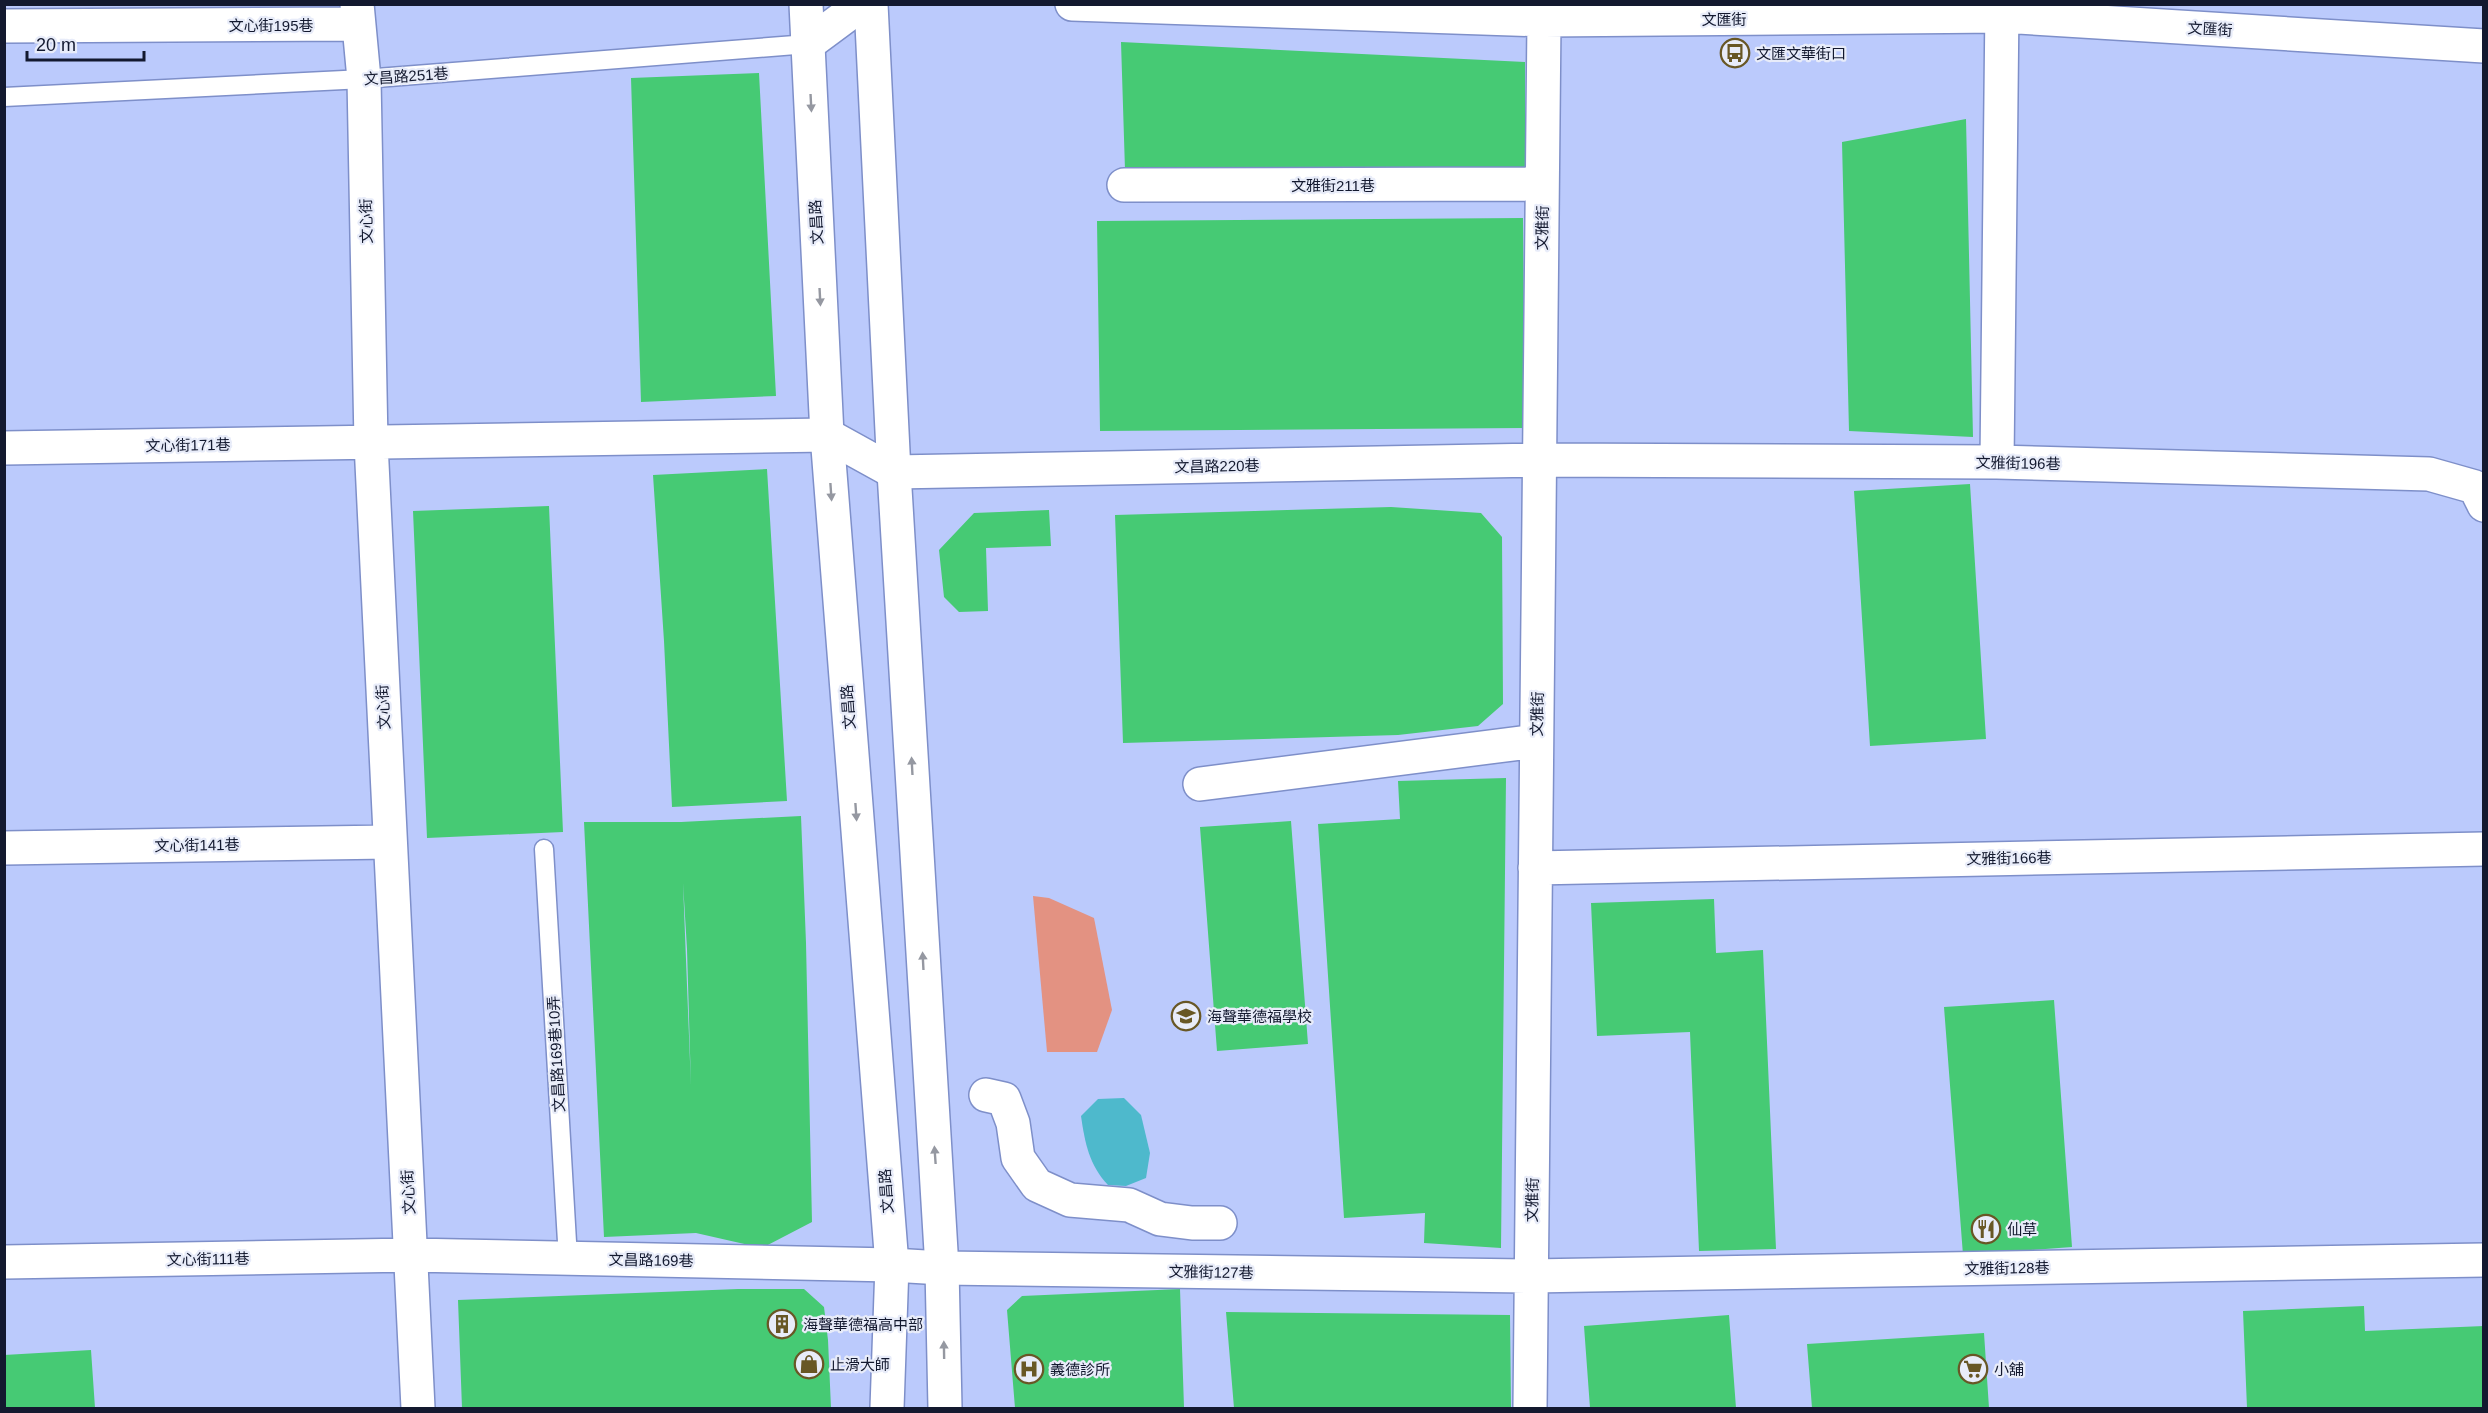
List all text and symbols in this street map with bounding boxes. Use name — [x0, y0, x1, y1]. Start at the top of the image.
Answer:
street label: 文匯街 — [1701, 11, 1747, 28]
street label: 文心街195巷 — [228, 17, 314, 34]
street label: 文匯街 — [2187, 19, 2233, 39]
scale bar — [27, 24, 144, 62]
text: 20 m — [36, 35, 76, 55]
bus stop icon: 文匯文華街口 — [1719, 37, 1751, 69]
place label: 文匯文華街口 — [1756, 45, 1846, 62]
street label: 文昌路251巷 — [363, 65, 449, 87]
one-way arrow — [806, 93, 815, 112]
street label: 文雅街211巷 — [1291, 177, 1375, 194]
street label: 文心街 — [357, 198, 375, 244]
street label: 文昌路 — [806, 199, 826, 245]
street label: 文雅街 — [1533, 205, 1551, 251]
one-way arrow — [816, 288, 825, 307]
street label: 文心街171巷 — [145, 436, 231, 454]
street label: 文雅街196巷 — [1975, 454, 2061, 472]
street label: 文昌路220巷 — [1174, 457, 1260, 475]
one-way arrow — [826, 483, 836, 502]
street label: 文心街 — [373, 684, 393, 730]
street label: 文昌路 — [838, 684, 858, 730]
street label: 文雅街 — [1528, 691, 1546, 737]
one-way arrow — [907, 756, 916, 775]
one-way arrow — [851, 803, 861, 822]
street label: 文心街141巷 — [154, 836, 240, 854]
street label: 文雅街166巷 — [1966, 849, 2052, 867]
one-way arrow — [919, 951, 928, 970]
street label: 文昌路169巷10弄 — [544, 995, 568, 1113]
school or university icon: 海聲華德福學校 — [1170, 1000, 1202, 1032]
place label: 海聲華德福學校 — [1207, 1008, 1312, 1025]
one-way arrow — [930, 1146, 940, 1165]
street label: 文昌路 — [876, 1168, 896, 1214]
street label: 文心街 — [398, 1169, 418, 1215]
street label: 文雅街 — [1523, 1177, 1541, 1223]
restaurant icon: 仙草 — [1970, 1213, 2002, 1245]
place label: 仙草 — [2007, 1221, 2037, 1238]
street label: 文心街111巷 — [166, 1250, 250, 1268]
street label: 文昌路169巷 — [608, 1251, 694, 1269]
street label: 文雅街128巷 — [1964, 1259, 2050, 1277]
street label: 文雅街127巷 — [1168, 1263, 1254, 1281]
building icon: 海聲華德福高中部 — [766, 1308, 798, 1340]
place label: 海聲華德福高中部 — [803, 1316, 923, 1333]
one-way arrow — [939, 1341, 949, 1360]
shop icon: 止滑大師 — [793, 1348, 825, 1380]
hospital icon: 義德診所 — [1013, 1353, 1045, 1385]
supermarket icon: 小舖 — [1957, 1353, 1989, 1385]
place label: 止滑大師 — [830, 1356, 890, 1373]
place label: 義德診所 — [1050, 1361, 1110, 1378]
place label: 小舖 — [1994, 1361, 2024, 1378]

